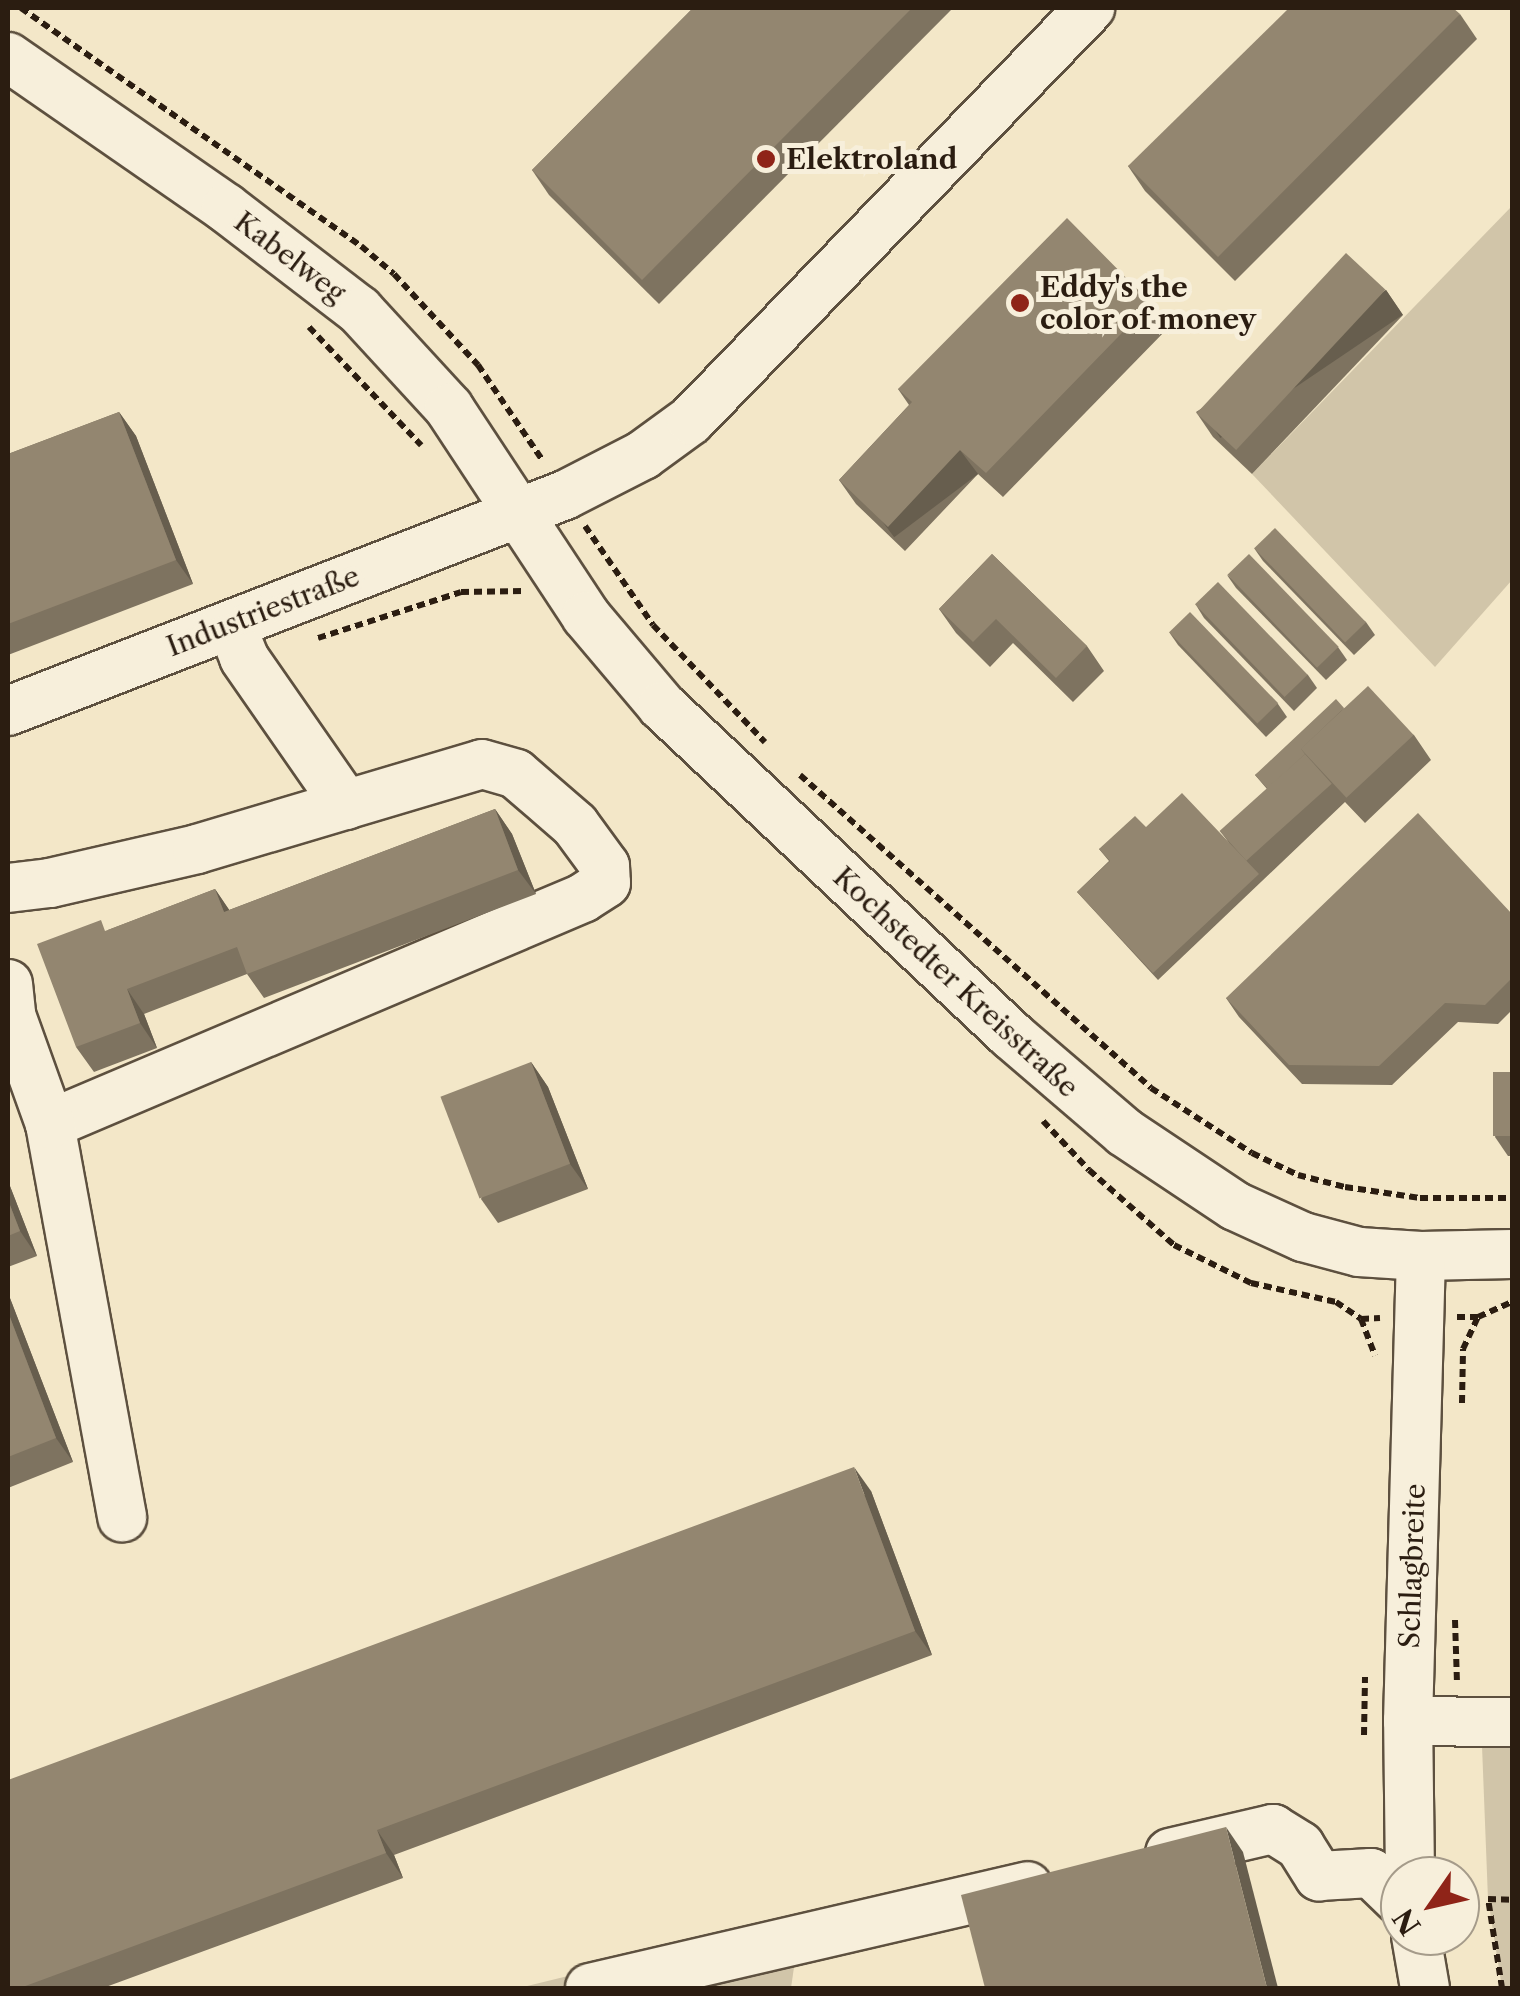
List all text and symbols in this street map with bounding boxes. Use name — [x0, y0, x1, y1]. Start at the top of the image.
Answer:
place label: Elektroland — [786, 142, 957, 176]
marker: Elektroland — [755, 148, 777, 170]
street label: Kabelweg — [228, 204, 352, 310]
place label: Eddy's the color of money — [1040, 270, 1256, 336]
marker: Eddy's the color of money — [1009, 292, 1031, 314]
street label: Industriestraße — [162, 559, 364, 663]
street label: Kochstedter Kreisstraße — [827, 860, 1085, 1104]
street label: Schlagbreite — [1392, 1483, 1432, 1649]
north arrow — [1380, 1856, 1480, 1956]
text: N — [1386, 1902, 1428, 1941]

